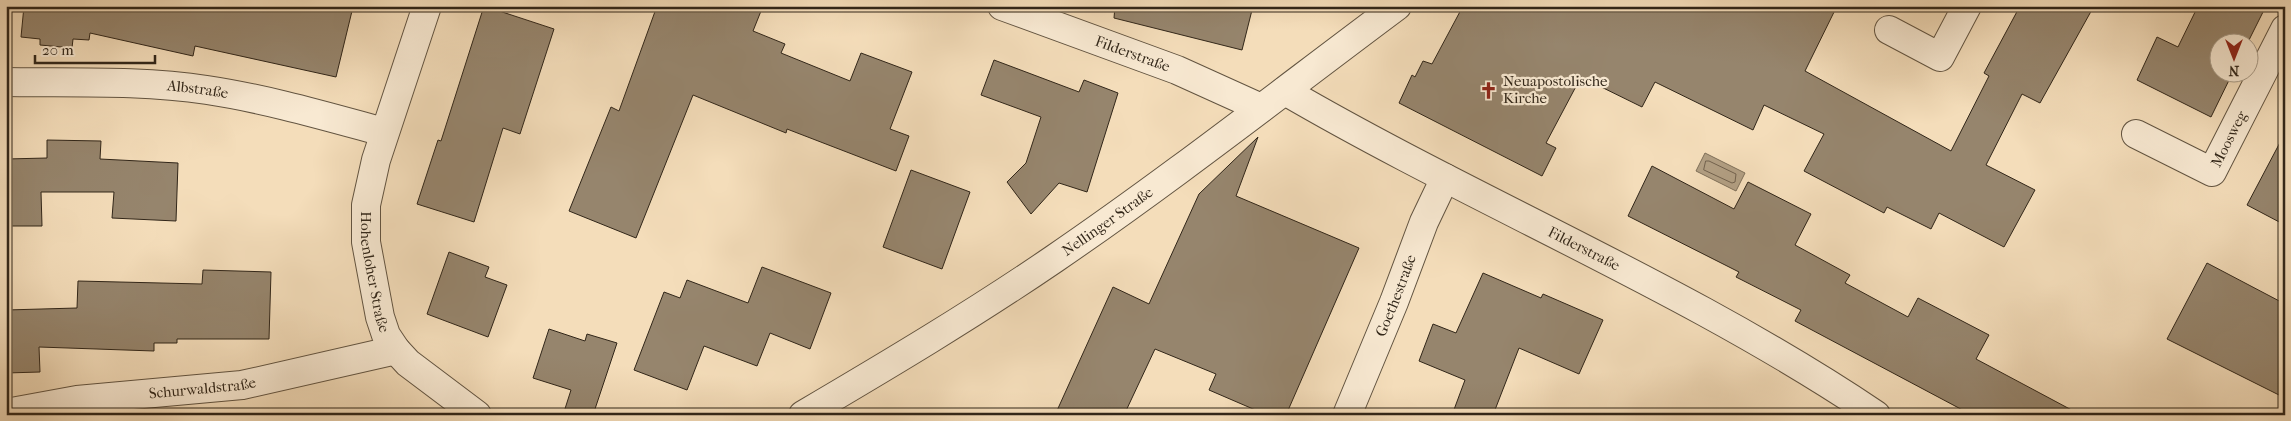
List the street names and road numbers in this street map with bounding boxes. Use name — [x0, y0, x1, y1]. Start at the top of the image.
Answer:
street label: Filderstraße — [1093, 32, 1173, 76]
street label: Albstraße — [165, 76, 230, 102]
street label: Moosweg — [2207, 107, 2251, 170]
street label: Nellinger Straße — [1059, 183, 1157, 260]
street label: Hohenloher Straße — [357, 211, 394, 335]
street label: Filderstraße — [1545, 223, 1624, 275]
street label: Goethestraße — [1372, 252, 1420, 339]
street label: Schurwaldstraße — [148, 373, 258, 402]

